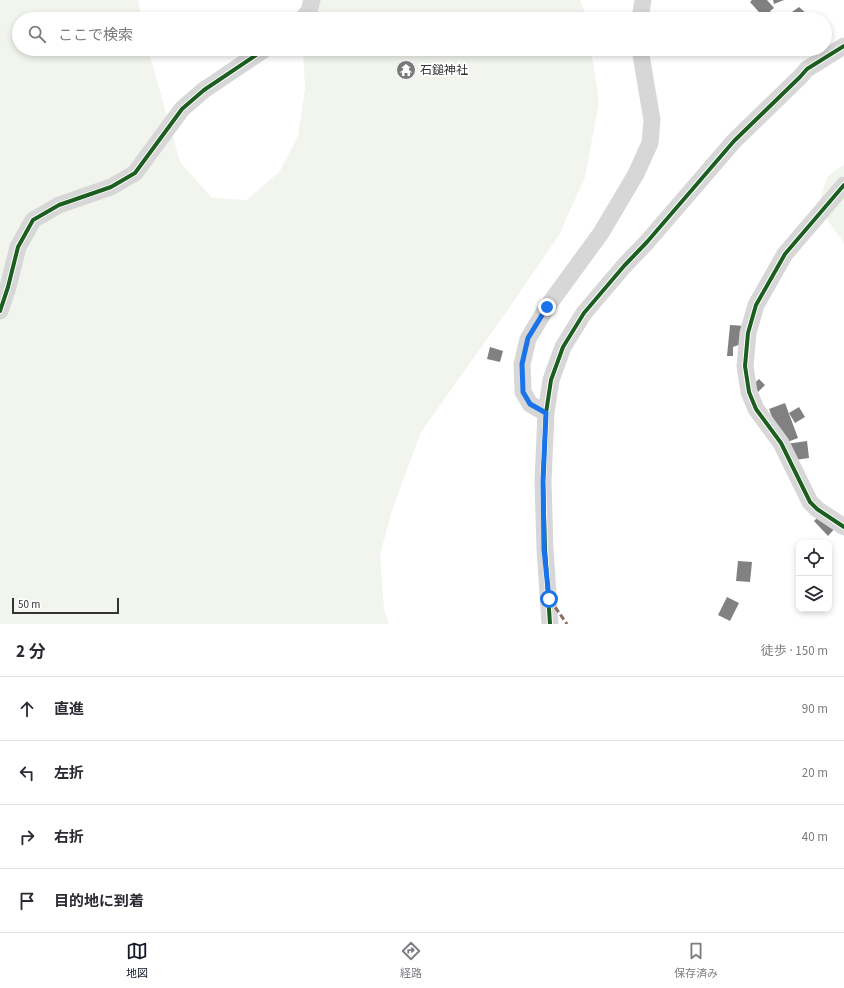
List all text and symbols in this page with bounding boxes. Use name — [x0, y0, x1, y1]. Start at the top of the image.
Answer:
search box — [12, 12, 832, 56]
icon: search — [26, 23, 48, 45]
text: ここで検索 — [58, 25, 133, 46]
temple icon: 石鎚神社 — [395, 59, 417, 81]
place label: 石鎚神社 — [420, 62, 468, 79]
route end — [538, 298, 556, 316]
map controls — [796, 540, 832, 612]
button: locate — [796, 540, 832, 576]
button: layers — [796, 576, 832, 612]
route start — [540, 590, 558, 608]
scale bar — [12, 596, 119, 615]
text: 50 m — [18, 597, 40, 612]
text: 2 分 — [16, 640, 45, 664]
text: 徒歩 · 150 m — [761, 642, 828, 660]
icon: ahead — [16, 698, 38, 720]
text: 直進 — [54, 699, 84, 720]
text: 90 m — [802, 700, 828, 718]
icon: left — [16, 762, 38, 784]
text: 左折 — [54, 763, 84, 784]
text: 20 m — [802, 764, 828, 782]
icon: right — [16, 826, 38, 848]
text: 右折 — [54, 827, 84, 848]
text: 40 m — [802, 828, 828, 846]
icon: arrive — [16, 890, 38, 912]
text: 目的地に到着 — [54, 891, 144, 912]
tab: 地図 — [126, 940, 148, 981]
tab: 経路 — [400, 940, 422, 981]
tab: 保存済み — [674, 940, 718, 981]

